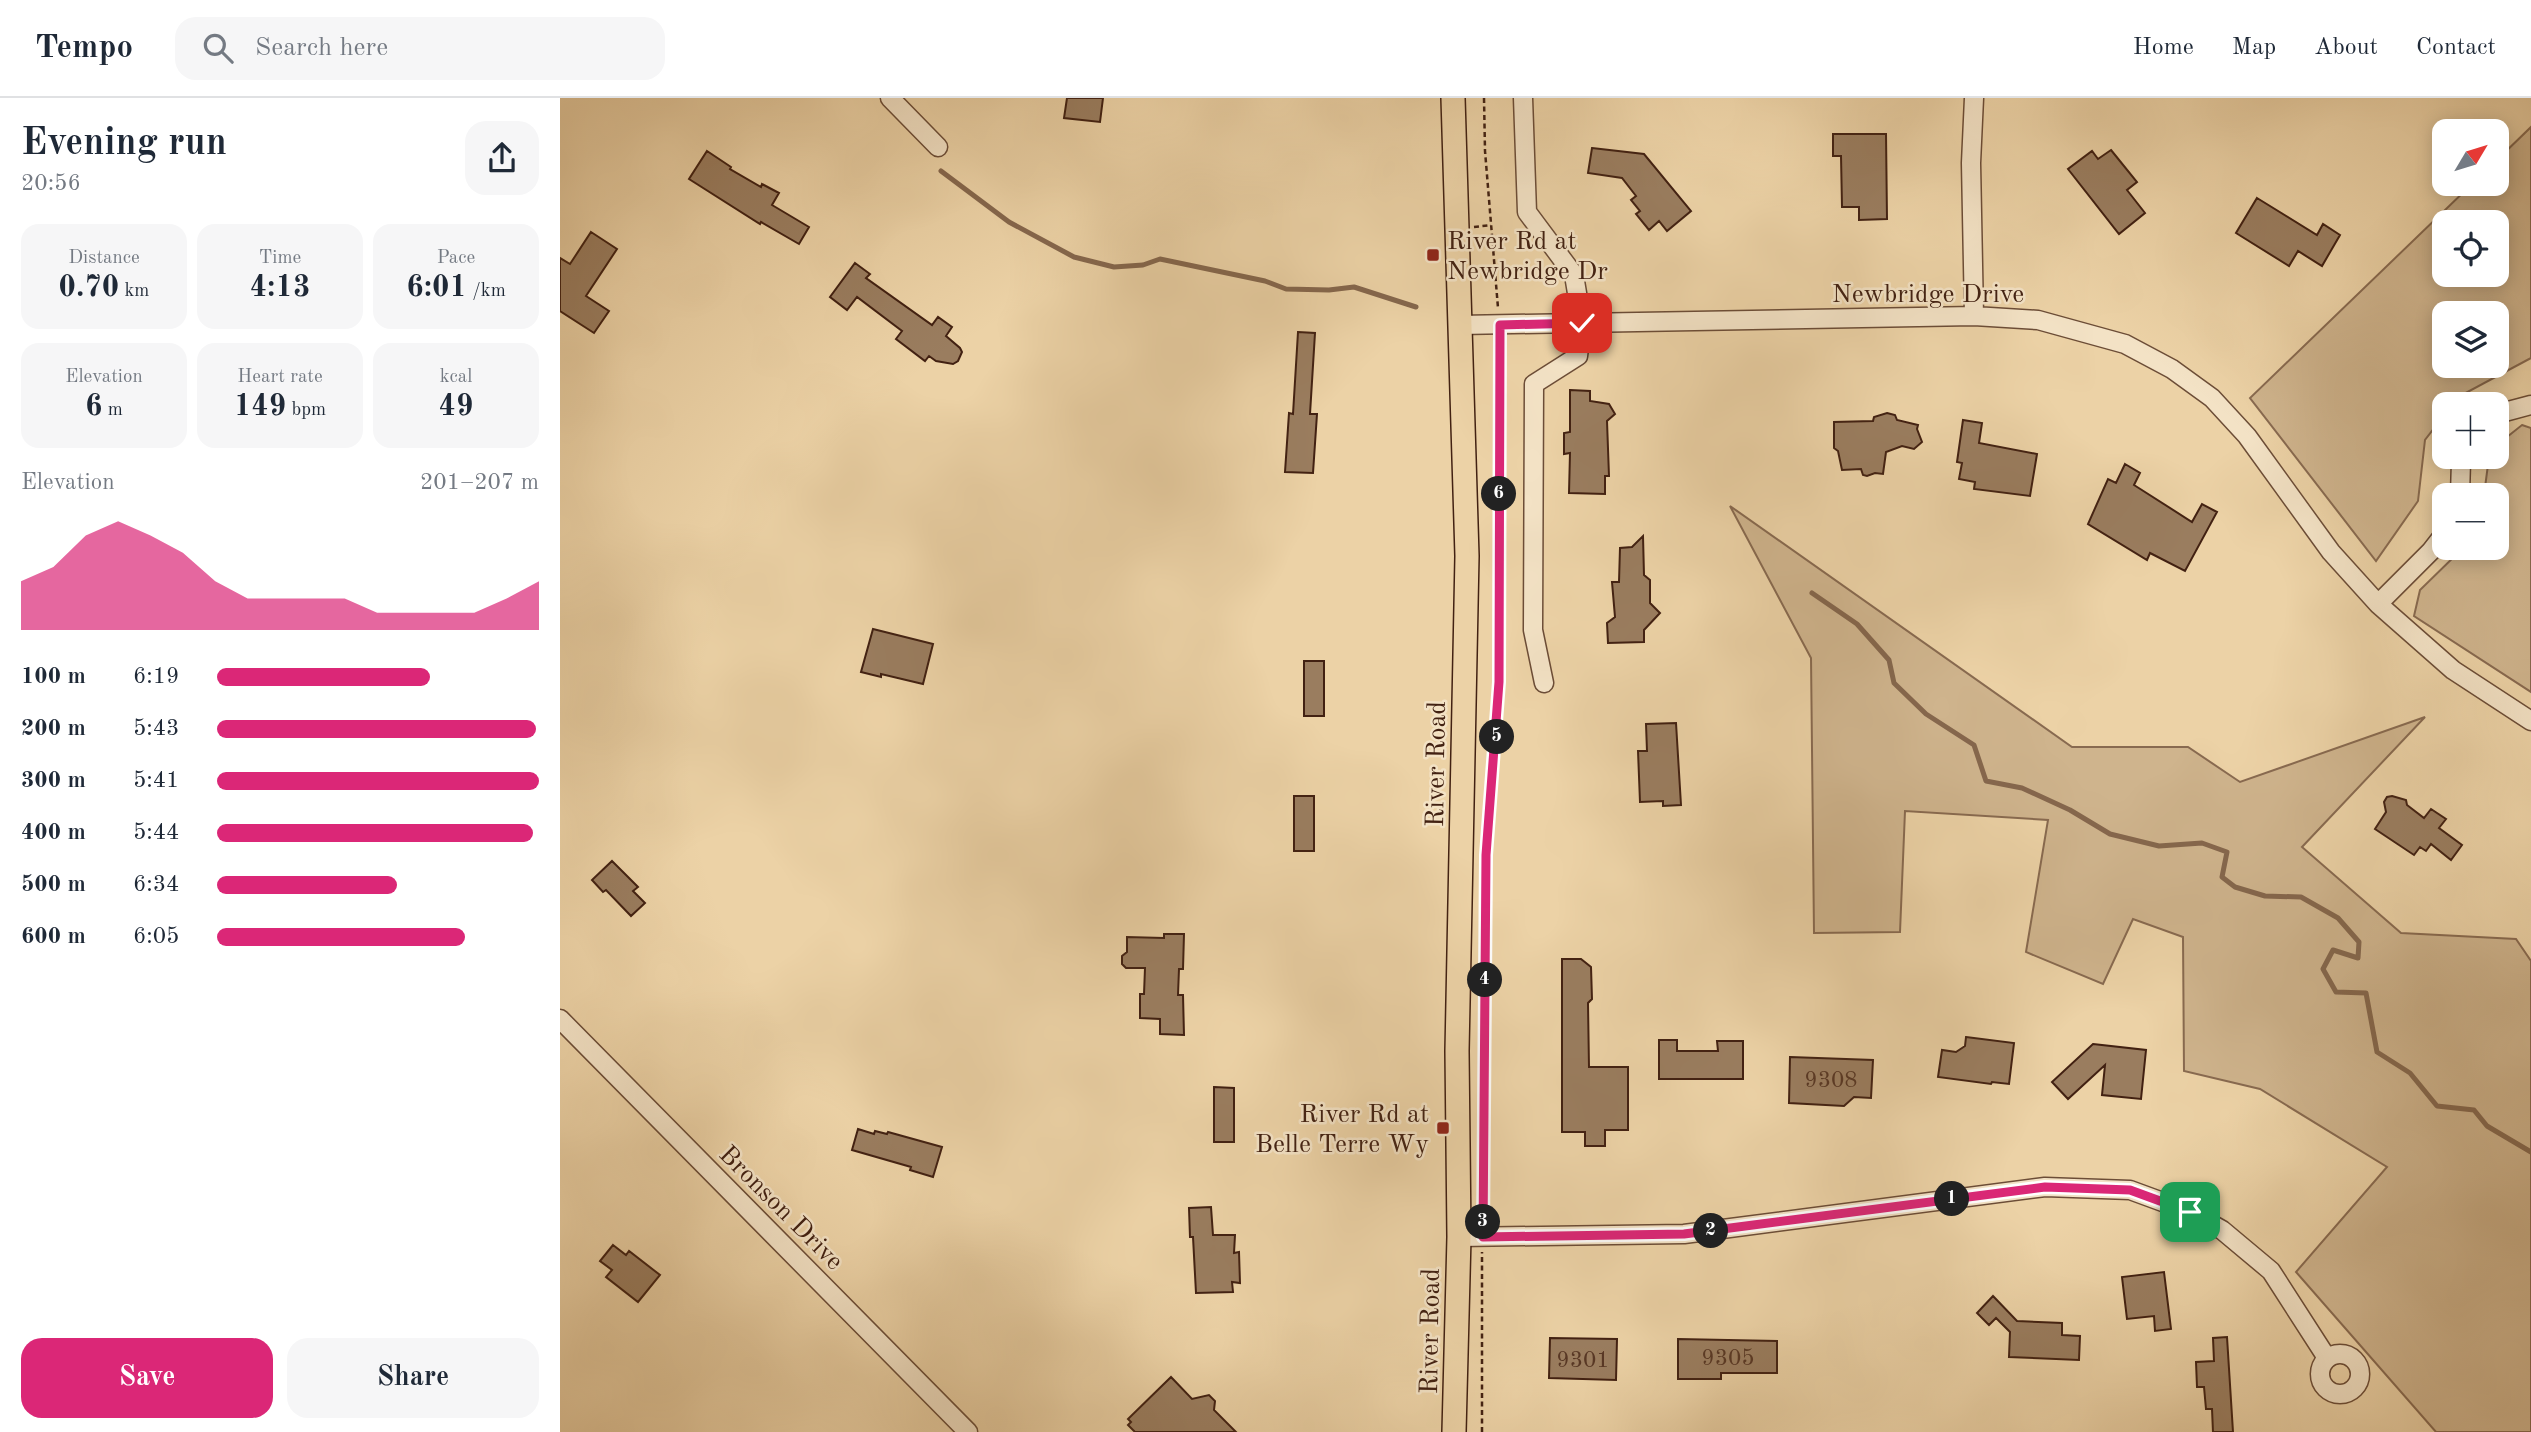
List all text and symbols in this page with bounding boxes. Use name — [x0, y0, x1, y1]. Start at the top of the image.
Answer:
search box — [175, 17, 665, 80]
icon: search — [199, 29, 237, 67]
text: Tempo — [35, 32, 133, 65]
text: Search here — [255, 35, 388, 61]
text: Home — [2133, 36, 2194, 60]
text: Map — [2232, 36, 2276, 60]
text: About — [2314, 36, 2378, 60]
text: Contact — [2416, 36, 2496, 60]
north arrow — [2432, 119, 2510, 196]
map controls — [2432, 119, 2509, 560]
button: share — [465, 121, 539, 195]
text: Evening run — [21, 125, 227, 163]
text: 20:56 — [21, 172, 81, 195]
button: locate — [2432, 210, 2509, 287]
place label: River Rd at Newbridge Dr — [1447, 229, 1608, 285]
marker: River Rd at Newbridge Dr — [1425, 247, 1441, 263]
text: Distance — [68, 249, 140, 268]
text: Time — [259, 249, 301, 268]
text: Pace — [437, 249, 475, 268]
text: 0.70 — [59, 273, 119, 303]
text: 4:13 — [250, 273, 310, 303]
text: 6:01 — [406, 273, 467, 303]
text: km — [119, 282, 149, 301]
text: /km — [467, 282, 506, 301]
street label: Newbridge Drive — [1832, 282, 2024, 308]
pin — [1552, 293, 1612, 353]
button: layers — [2432, 301, 2509, 378]
icon: check — [1563, 304, 1601, 342]
text: Elevation — [65, 368, 143, 387]
text: Heart rate — [237, 368, 323, 387]
text: kcal — [440, 368, 472, 387]
text: 6 — [85, 392, 103, 422]
text: 149 — [234, 392, 286, 422]
text: 49 — [439, 392, 473, 422]
button: + — [2432, 392, 2509, 469]
text: m — [103, 401, 123, 420]
text: bpm — [286, 401, 326, 420]
text: Elevation — [21, 471, 115, 494]
text: 201–207 m — [420, 471, 539, 494]
pin: 6 — [1482, 476, 1516, 512]
button: − — [2432, 483, 2509, 560]
text: 6 — [1493, 484, 1504, 503]
text: 100 m — [21, 665, 86, 688]
text: 6:19 — [133, 665, 179, 688]
street label: River Road — [1423, 701, 1451, 827]
text: 200 m — [21, 717, 86, 740]
text: 5:43 — [133, 717, 179, 740]
pin: 5 — [1480, 720, 1514, 754]
text: 5 — [1491, 727, 1502, 746]
text: 300 m — [21, 769, 86, 792]
text: 5:41 — [133, 769, 179, 792]
text: 400 m — [21, 821, 86, 844]
text: 5:44 — [133, 821, 179, 844]
text: 500 m — [21, 873, 86, 896]
text: 6:34 — [133, 873, 179, 896]
text: 600 m — [21, 925, 86, 948]
text: 6:05 — [133, 925, 179, 948]
pin: 4 — [1468, 962, 1502, 998]
text: 4 — [1479, 970, 1490, 989]
house number: 9308 — [1804, 1069, 1858, 1092]
place label: River Rd at Belle Terre Wy — [1255, 1102, 1429, 1158]
marker: River Rd at Belle Terre Wy — [1435, 1120, 1451, 1136]
street label: Bronson Drive — [714, 1141, 848, 1275]
pin: 1 — [1934, 1182, 1970, 1216]
pin — [2160, 1182, 2220, 1242]
text: 1 — [1946, 1189, 1957, 1208]
icon: arrive — [2171, 1193, 2209, 1231]
pin: 3 — [1466, 1204, 1500, 1240]
text: 3 — [1477, 1212, 1488, 1231]
pin: 2 — [1694, 1214, 1728, 1248]
text: 2 — [1705, 1221, 1716, 1240]
street label: River Road — [1417, 1268, 1445, 1394]
button: Save — [21, 1338, 273, 1418]
button: Share — [287, 1338, 539, 1418]
house number: 9305 — [1701, 1347, 1755, 1370]
house number: 9301 — [1556, 1349, 1610, 1372]

